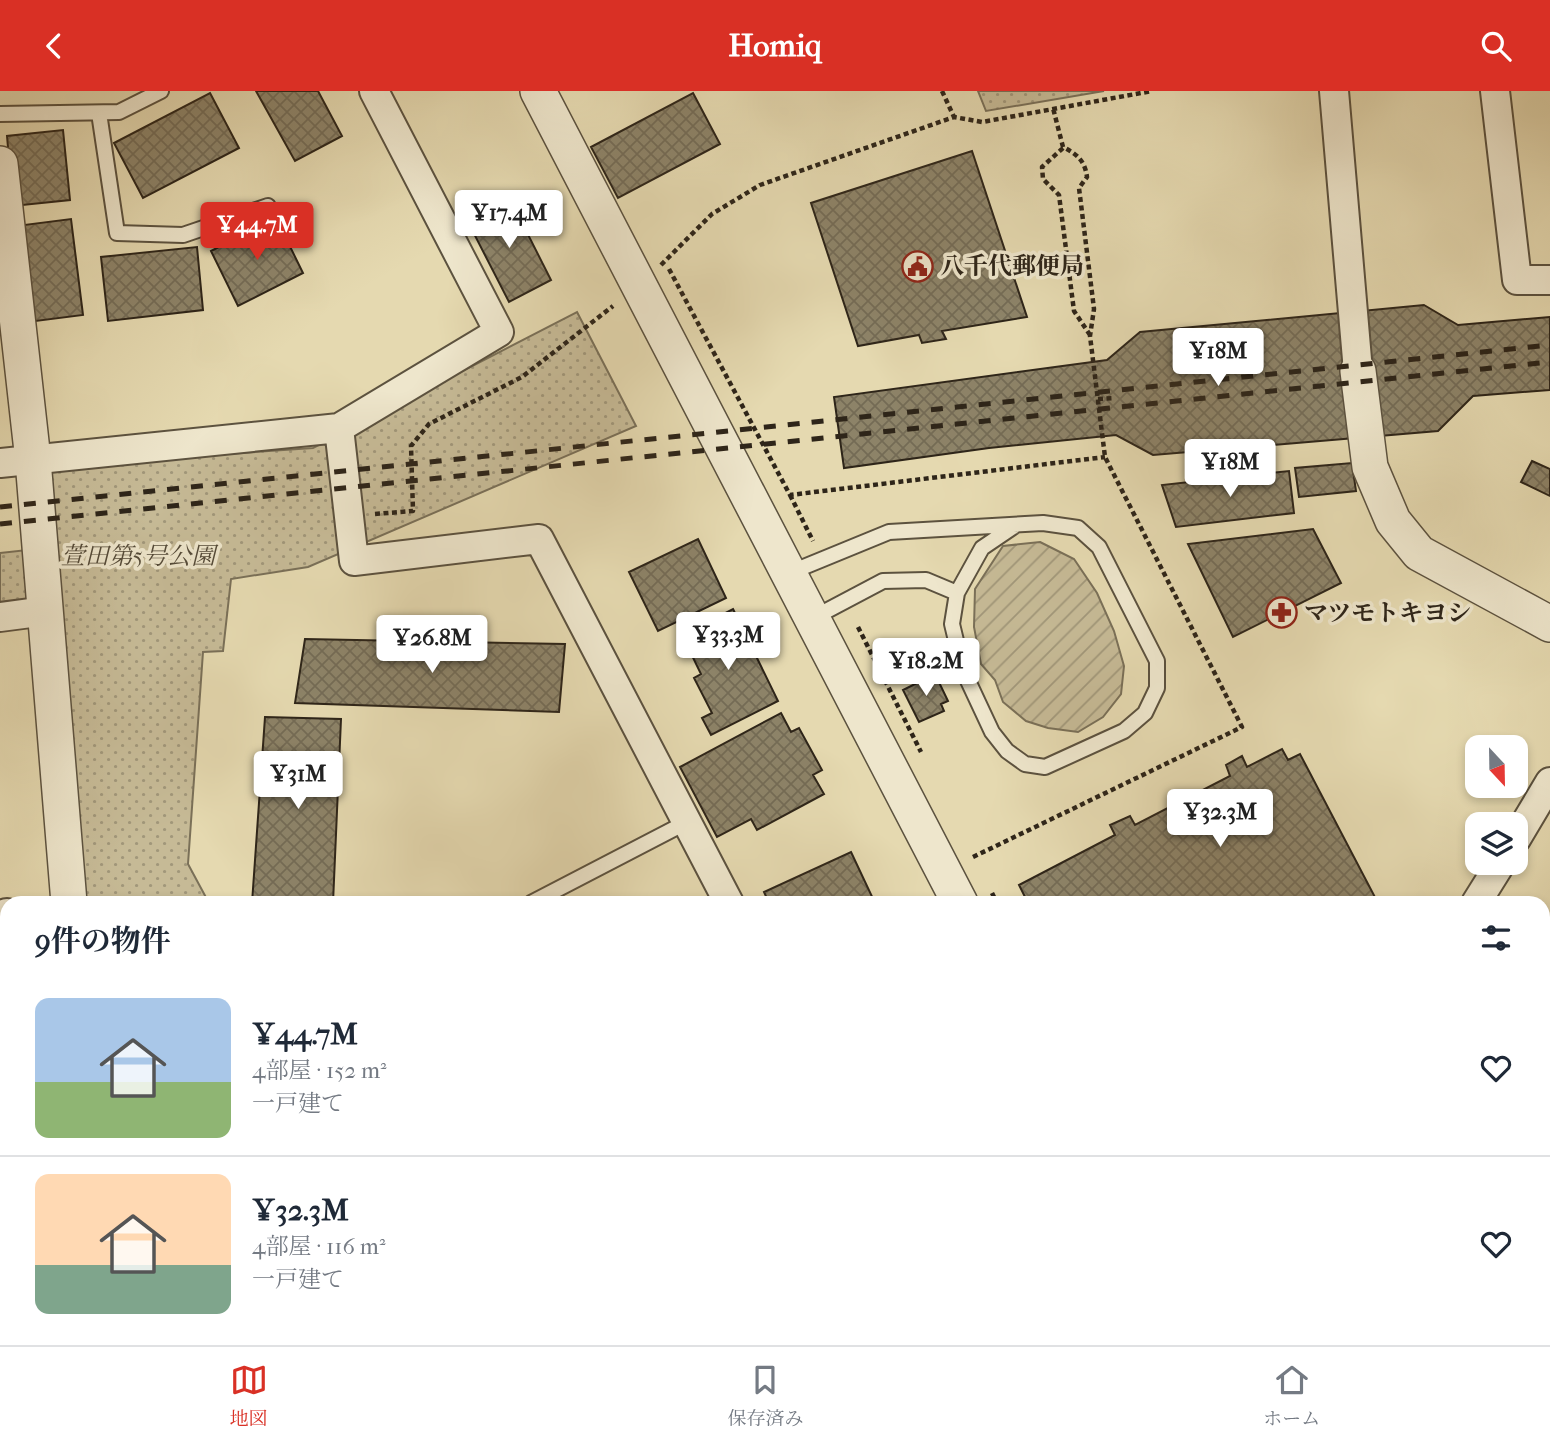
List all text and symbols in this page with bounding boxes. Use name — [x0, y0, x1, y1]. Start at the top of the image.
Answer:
icon: back — [35, 27, 73, 65]
text: Homiq — [728, 27, 822, 64]
icon: search — [1477, 27, 1515, 65]
pin: ¥17.4M — [452, 191, 566, 250]
text: ¥17.4M — [471, 199, 547, 226]
pin: ¥44.7M — [200, 202, 314, 262]
text: ¥44.7M — [216, 211, 298, 238]
public building icon: 八千代郵便局 — [900, 249, 934, 283]
place label: 八千代郵便局 — [940, 252, 1084, 280]
pin: ¥18M — [1177, 329, 1259, 388]
text: ¥18M — [1189, 337, 1247, 364]
pin: ¥18M — [1189, 439, 1271, 499]
text: ¥18M — [1201, 448, 1259, 475]
park label: 萱田第5号公園 — [61, 542, 219, 570]
pharmacy icon: マツモトキヨシ — [1264, 596, 1298, 630]
place label: マツモトキヨシ — [1304, 599, 1471, 627]
pin: ¥33.3M — [671, 613, 785, 672]
pin: ¥26.8M — [375, 615, 489, 675]
text: ¥33.3M — [692, 621, 764, 648]
text: ¥26.8M — [392, 624, 472, 651]
pin: ¥18.2M — [869, 639, 983, 698]
text: ¥18.2M — [889, 647, 963, 674]
north arrow — [1465, 735, 1528, 798]
map controls — [1465, 735, 1528, 875]
pin: ¥31M — [257, 751, 339, 811]
text: ¥31M — [270, 760, 326, 787]
pin: ¥32.3M — [1163, 789, 1277, 849]
text: ¥32.3M — [1183, 798, 1257, 825]
button: layers — [1465, 812, 1528, 875]
icon: filters — [1477, 919, 1515, 957]
text: 9件の物件 — [35, 924, 171, 959]
text: ¥44.7M — [252, 1017, 358, 1052]
icon: home — [91, 1026, 175, 1110]
icon: heart — [1477, 1049, 1515, 1087]
text: 4部屋 · 152 m² — [252, 1057, 387, 1084]
text: 一戸建て — [252, 1090, 344, 1117]
text: ¥32.3M — [252, 1193, 349, 1228]
icon: home — [91, 1202, 175, 1286]
icon: heart — [1477, 1225, 1515, 1263]
text: 4部屋 · 116 m² — [252, 1233, 385, 1260]
text: 一戸建て — [252, 1266, 344, 1293]
tab: 地図 — [230, 1361, 268, 1430]
tab: 保存済み — [727, 1361, 803, 1430]
tab: ホーム — [1263, 1361, 1320, 1430]

